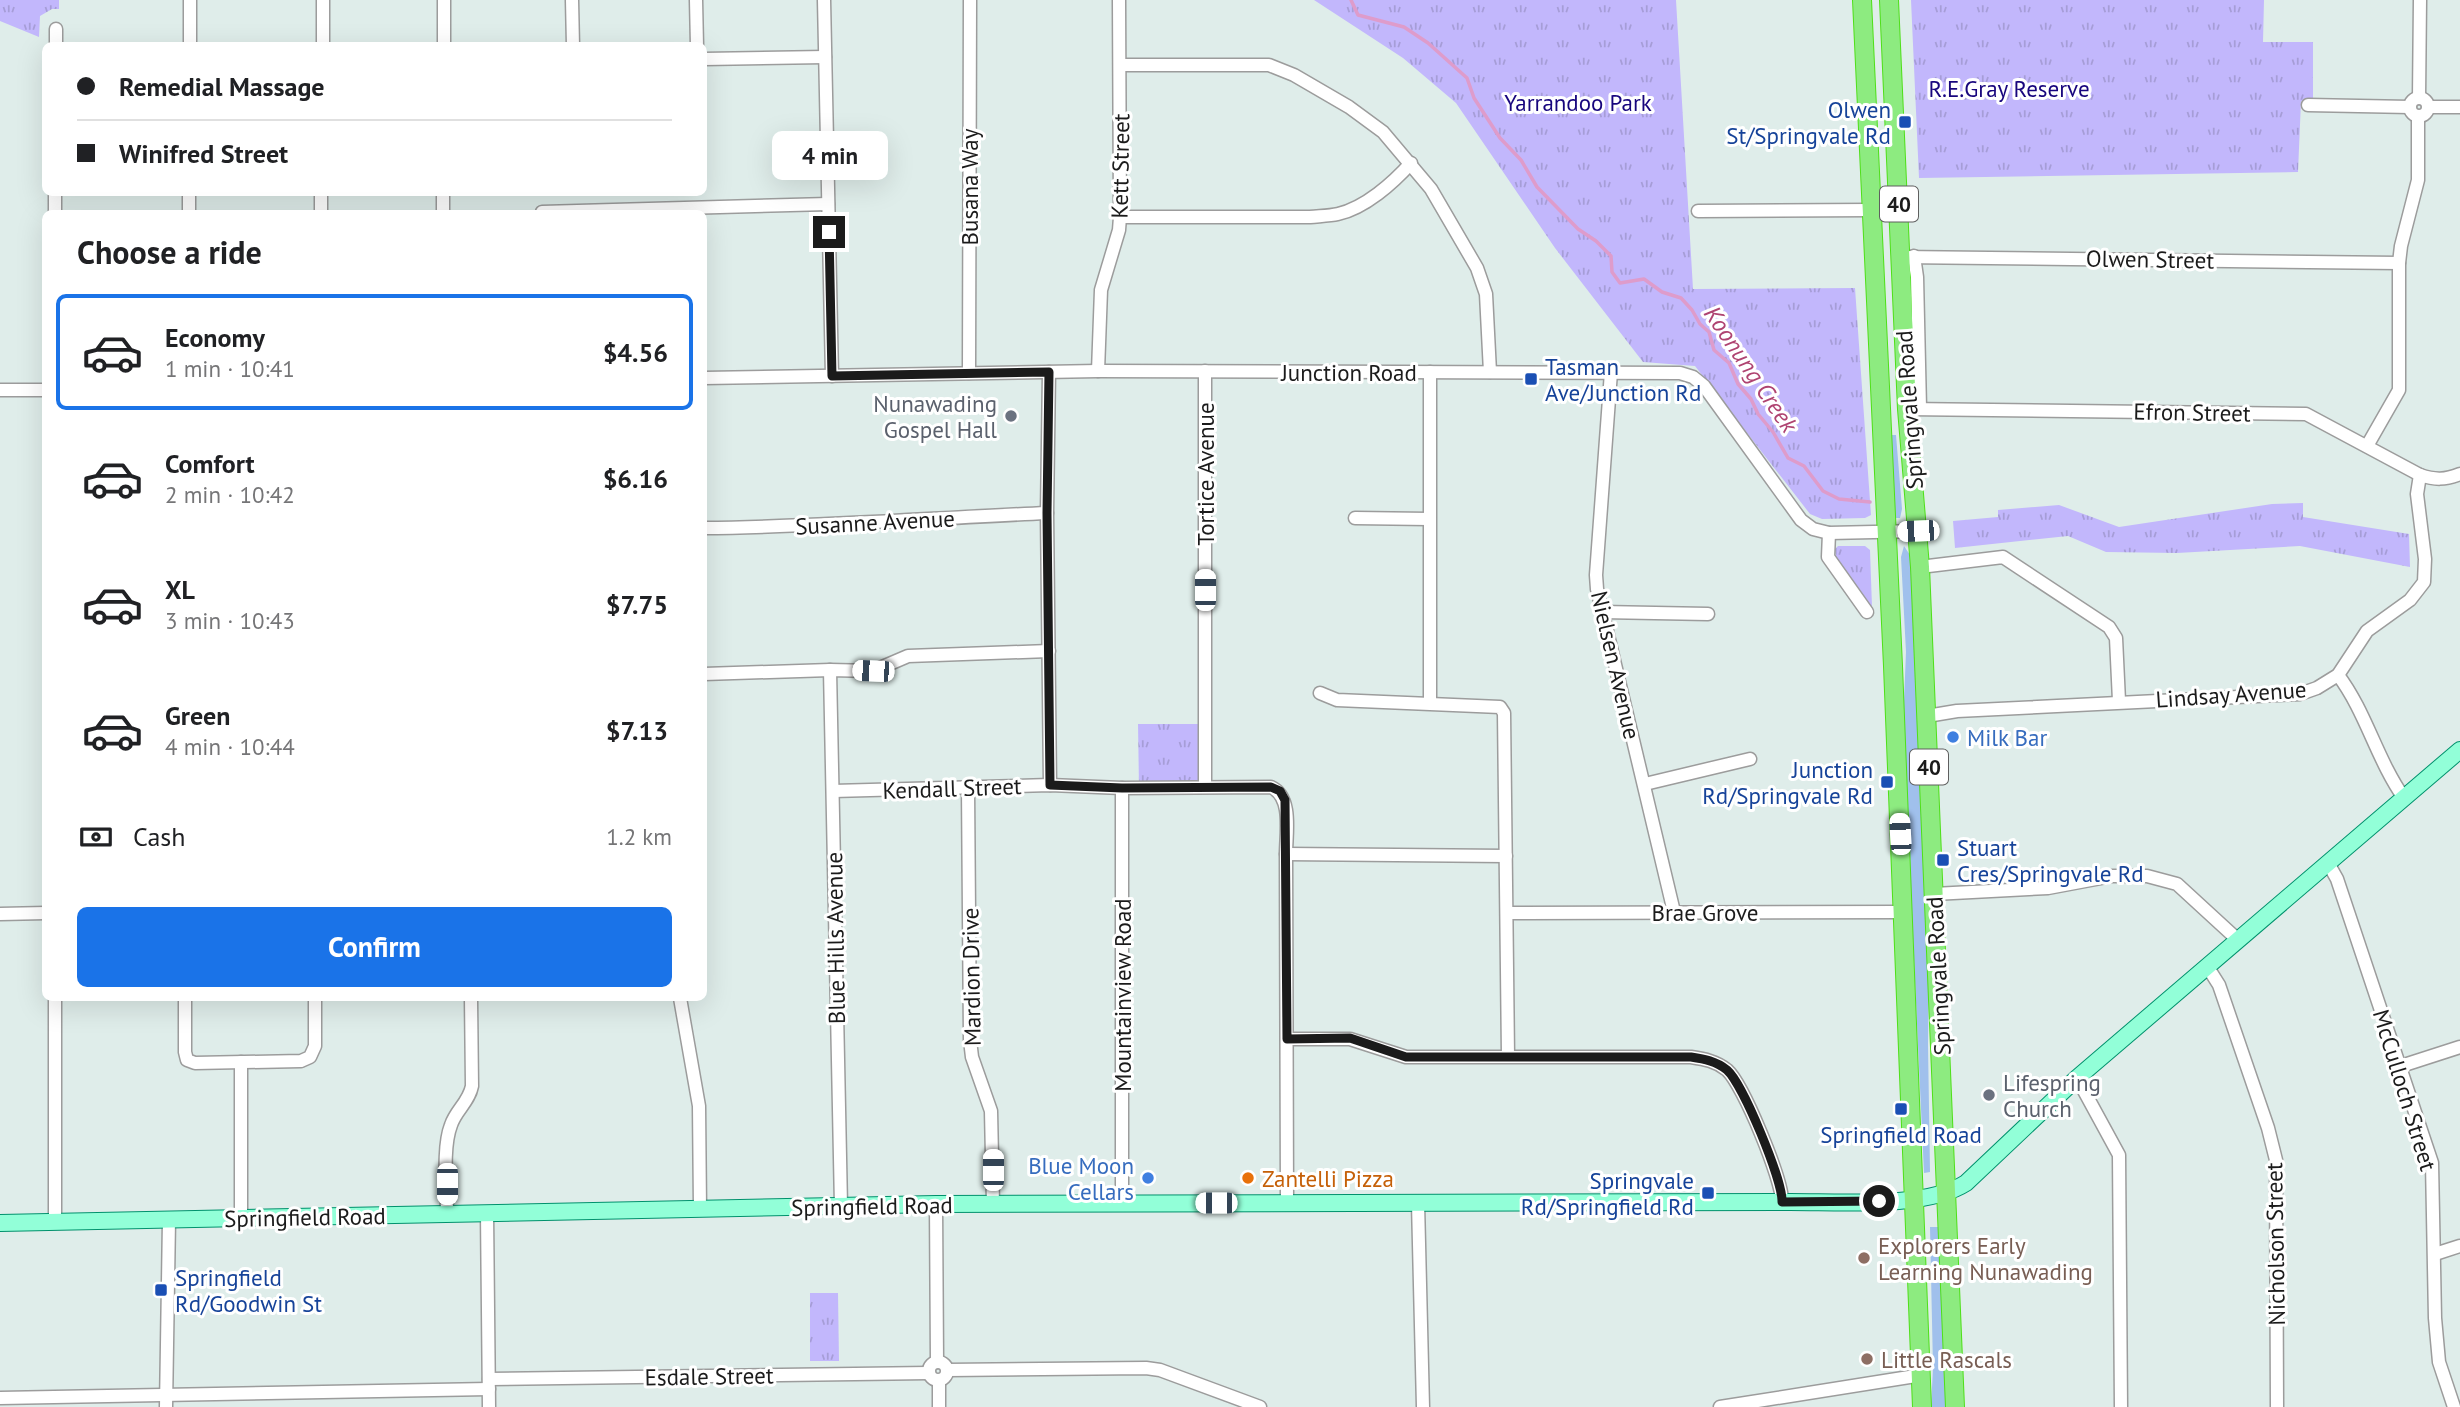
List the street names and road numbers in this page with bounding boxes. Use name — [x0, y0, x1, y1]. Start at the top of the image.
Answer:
street label: Kett Street — [1105, 113, 1135, 219]
street label: Busana Way — [955, 128, 984, 245]
road number: 40 — [1880, 186, 1918, 222]
street label: Olwen Street — [2086, 243, 2215, 275]
street label: Springvale Road — [1889, 330, 1929, 490]
street label: Junction Road — [1280, 358, 1417, 387]
street label: Efron Street — [2133, 396, 2251, 428]
street label: Tortice Avenue — [1191, 402, 1220, 546]
street label: Susanne Avenue — [794, 503, 956, 541]
street label: Nielsen Avenue — [1585, 588, 1647, 742]
street label: Lindsay Avenue — [2155, 674, 2307, 714]
road number: 40 — [1910, 750, 1948, 784]
street label: Kendall Street — [882, 771, 1022, 805]
street label: Blue Hills Avenue — [819, 852, 851, 1024]
street label: Springvale Road — [1919, 896, 1957, 1056]
street label: Mountainview Road — [1108, 898, 1137, 1092]
street label: Brae Grove — [1652, 898, 1758, 927]
street label: Mardion Drive — [955, 907, 987, 1047]
street label: McCulloch Street — [2367, 1006, 2443, 1174]
street label: Nicholson Street — [2259, 1162, 2291, 1326]
street label: Springfield Road — [791, 1190, 953, 1222]
street label: Springfield Road — [224, 1201, 386, 1233]
street label: Esdale Street — [644, 1360, 774, 1392]

